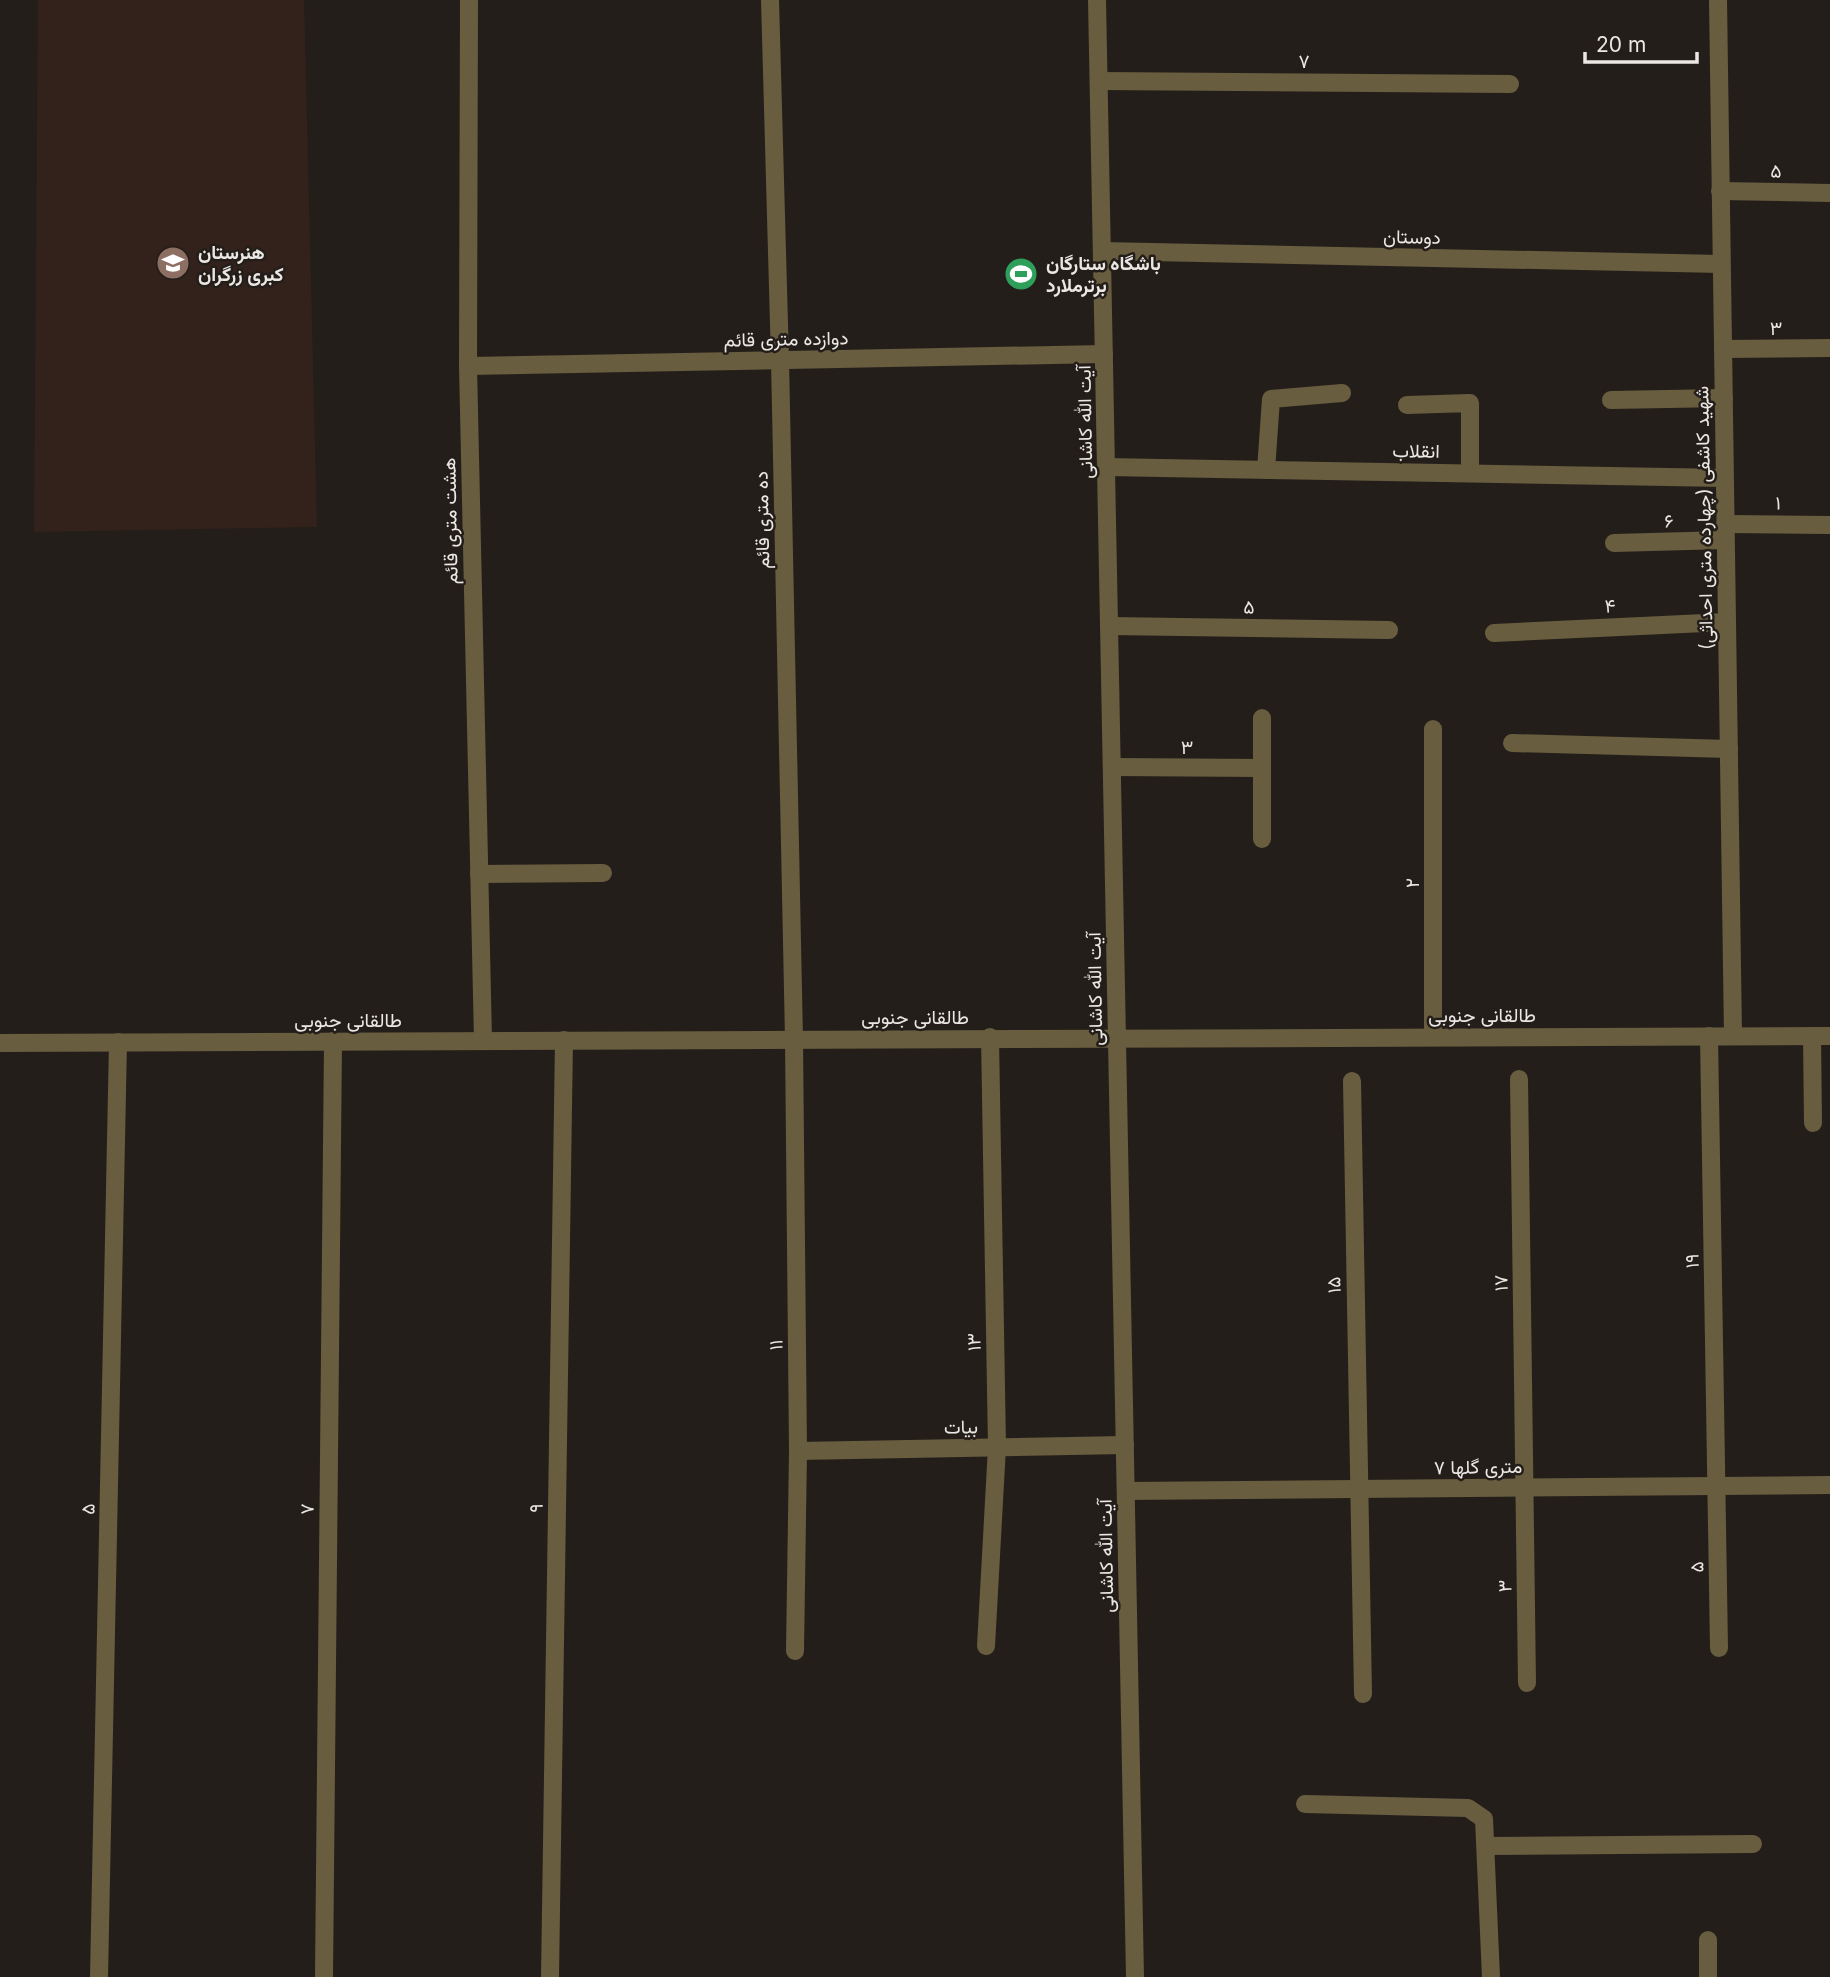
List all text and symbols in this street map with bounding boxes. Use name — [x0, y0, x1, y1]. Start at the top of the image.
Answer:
scale bar — [1585, 21, 1697, 65]
text: 20 m — [1596, 32, 1646, 57]
street label: ۷ — [1298, 50, 1310, 73]
street label: ۵ — [1770, 159, 1782, 183]
street label: دوستان — [1383, 225, 1441, 249]
place label: هنرستان کبری زرگران — [198, 241, 284, 287]
school or university icon: هنرستان کبری زرگران — [154, 244, 192, 282]
place label: باشگاه ستارگان برترملارد — [1046, 252, 1161, 298]
sports icon: باشگاه ستارگان برترملارد — [1002, 255, 1040, 293]
street label: ۳ — [1770, 317, 1782, 340]
street label: دوازده متری قائم — [723, 326, 849, 353]
street label: آیت الله کاشانی — [1072, 363, 1097, 479]
street label: شهید کاشفی (چهارده متری احداثی) — [1690, 386, 1720, 650]
street label: انقلاب — [1392, 439, 1440, 463]
street label: هشت متری قائم — [437, 457, 464, 585]
street label: ده متری قائم — [750, 471, 775, 569]
street label: ۱ — [1775, 491, 1781, 515]
street label: ۶ — [1664, 509, 1674, 533]
street label: ۴ — [1604, 594, 1616, 618]
street label: ۵ — [1243, 595, 1255, 619]
street label: ۳ — [1181, 736, 1193, 759]
street label: ۲ — [1401, 878, 1424, 888]
street label: آیت الله کاشانی — [1082, 930, 1107, 1046]
street label: طالقانی جنوبی — [1428, 1004, 1536, 1027]
street label: طالقانی جنوبی — [861, 1006, 969, 1029]
street label: طالقانی جنوبی — [294, 1009, 402, 1032]
street label: ۱۹ — [1680, 1253, 1704, 1269]
street label: ۱۷ — [1489, 1274, 1513, 1292]
street label: ۱۵ — [1322, 1276, 1346, 1294]
street label: ۱۳ — [962, 1333, 986, 1351]
street label: ۱۱ — [764, 1339, 788, 1351]
street label: بیات — [944, 1415, 978, 1439]
street label: ۷ متری گلها — [1434, 1455, 1522, 1479]
street label: آیت الله کاشانی — [1093, 1497, 1118, 1613]
street label: ۵ — [76, 1503, 100, 1515]
street label: ۷ — [295, 1503, 319, 1515]
street label: ۹ — [524, 1503, 548, 1513]
street label: ۵ — [1685, 1561, 1709, 1573]
street label: ۳ — [1493, 1580, 1517, 1592]

